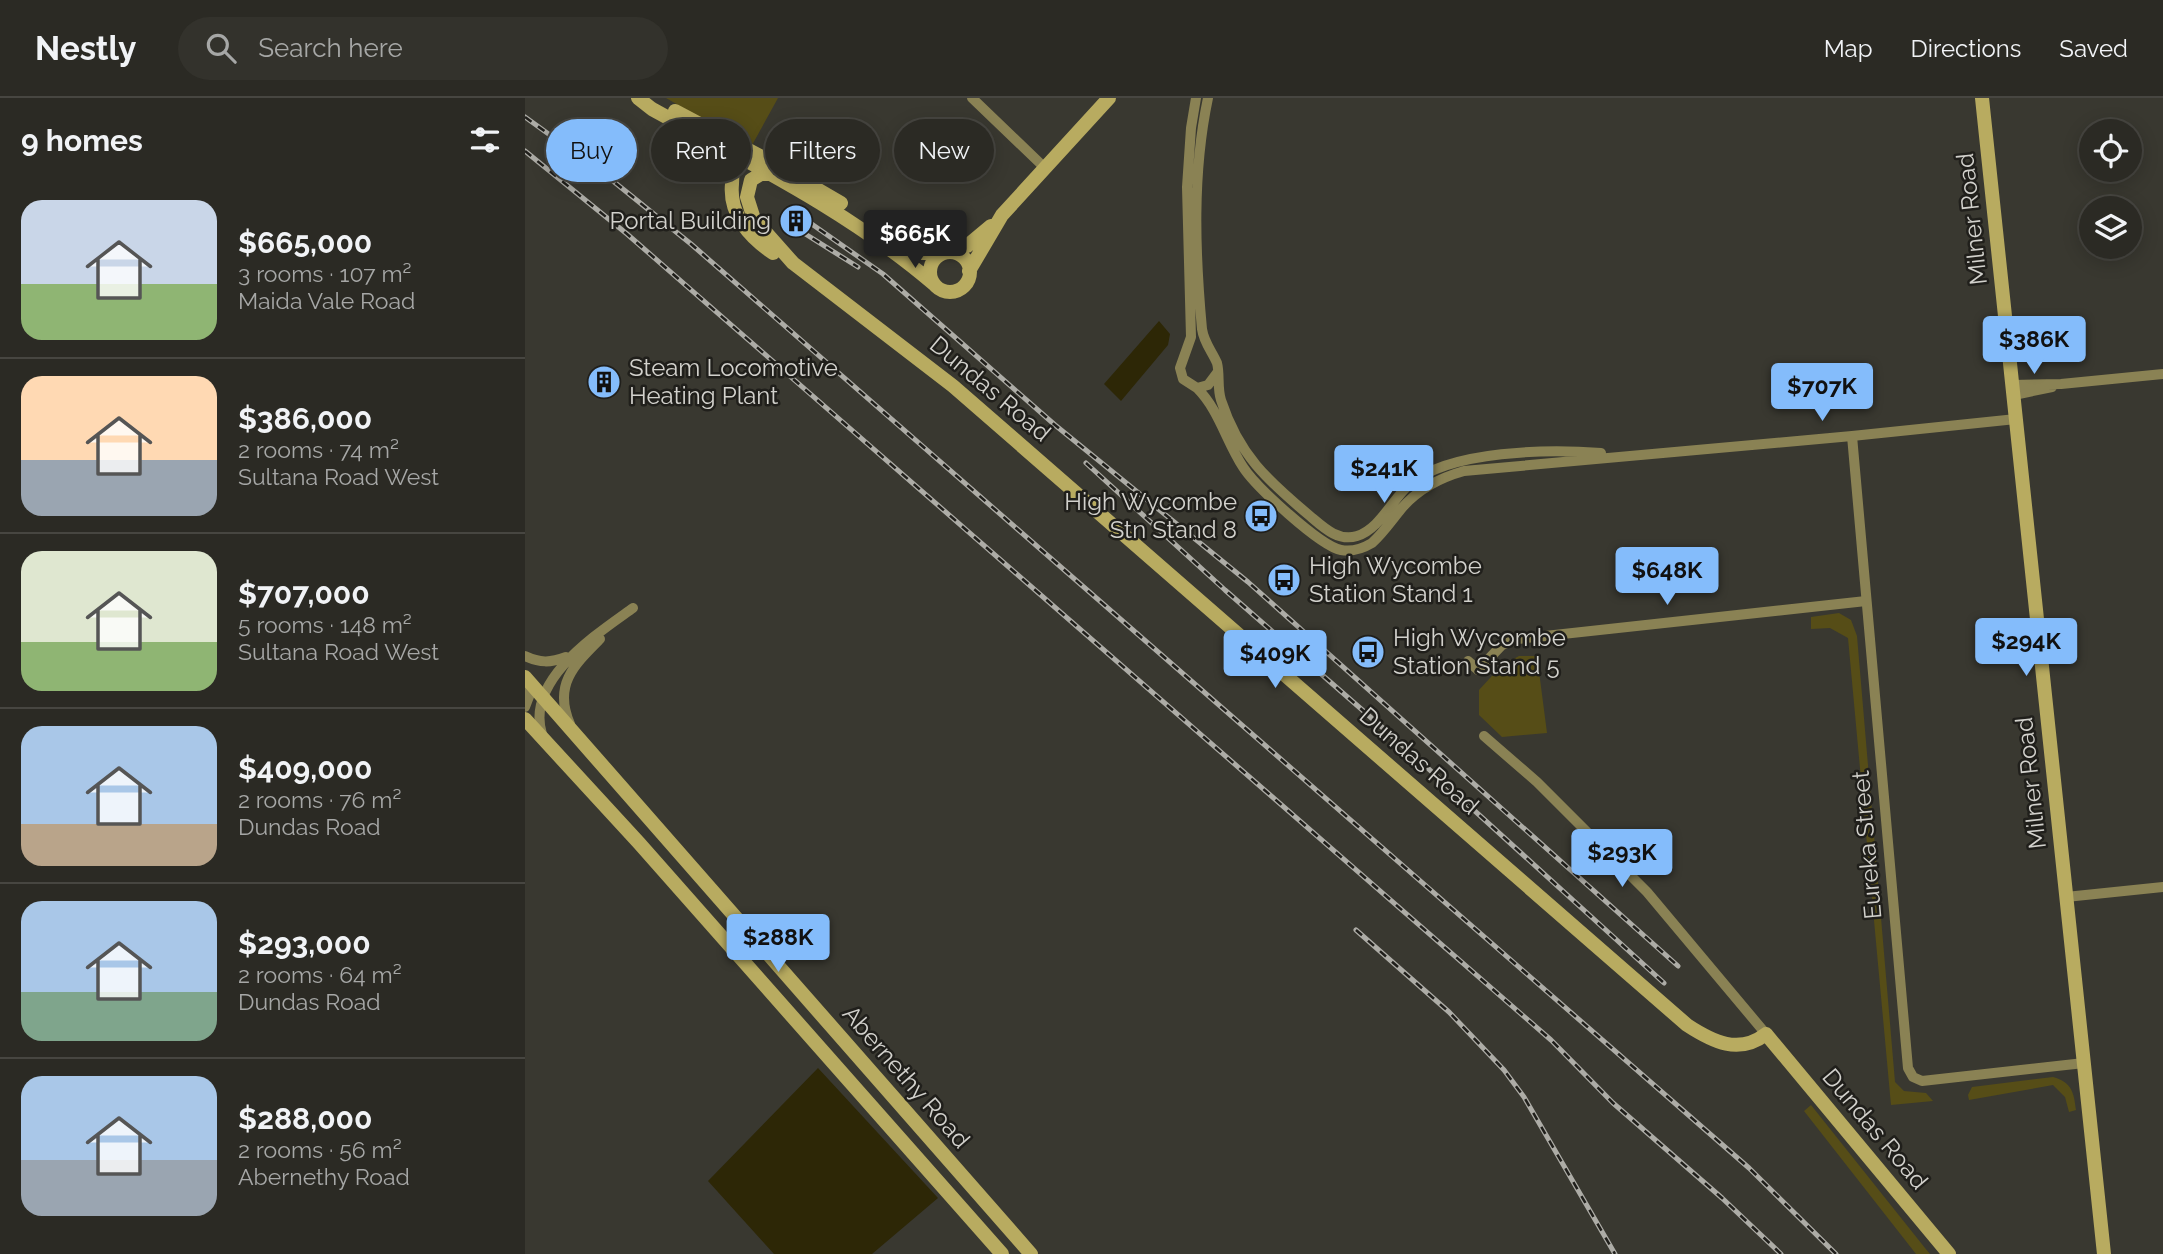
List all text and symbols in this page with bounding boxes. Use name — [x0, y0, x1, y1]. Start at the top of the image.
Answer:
search box — [178, 17, 668, 80]
text: Nestly — [35, 29, 136, 68]
icon: search — [202, 29, 240, 67]
text: Search here — [258, 33, 403, 63]
text: Map — [1824, 34, 1873, 63]
text: Directions — [1911, 34, 2021, 63]
text: Saved — [2059, 34, 2128, 63]
chip: Buy — [546, 119, 637, 182]
chip: Rent — [651, 119, 751, 182]
chip: Filters — [765, 119, 880, 182]
chip: New — [894, 119, 994, 182]
map controls — [2079, 119, 2142, 259]
button: locate — [2079, 119, 2142, 182]
icon: filters — [466, 121, 504, 159]
text: 9 homes — [21, 123, 143, 158]
street label: Milner Road — [1950, 152, 1993, 286]
button: layers — [2079, 196, 2142, 259]
building icon: Portal Building — [777, 202, 815, 240]
place label: Portal Building — [610, 206, 771, 235]
pin: $665K — [866, 211, 964, 270]
text: $665K — [880, 219, 950, 246]
text: $665,000 — [238, 225, 372, 260]
icon: home — [77, 228, 161, 312]
text: 3 rooms · 107 m² — [238, 260, 412, 287]
text: Maida Vale Road — [238, 287, 415, 314]
pin: $386K — [1985, 316, 2083, 376]
text: $386K — [1999, 325, 2069, 352]
street label: Dundas Road — [924, 330, 1057, 448]
place label: Steam Locomotive Heating Plant — [629, 353, 838, 410]
building icon: Steam Locomotive Heating Plant — [585, 363, 623, 401]
pin: $707K — [1773, 364, 1871, 423]
text: $707K — [1787, 372, 1857, 399]
text: $386,000 — [238, 401, 372, 436]
icon: home — [77, 404, 161, 488]
text: 2 rooms · 74 m² — [238, 436, 399, 463]
pin: $241K — [1335, 446, 1433, 505]
text: $241K — [1350, 454, 1418, 481]
text: Sultana Road West — [238, 463, 439, 490]
place label: High Wycombe Stn Stand 8 — [1064, 487, 1237, 544]
bus stop icon: High Wycombe Stn Stand 8 — [1242, 497, 1280, 535]
pin: $648K — [1618, 547, 1716, 607]
place label: High Wycombe Station Stand 1 — [1309, 551, 1482, 608]
text: $648K — [1632, 556, 1702, 583]
bus stop icon: High Wycombe Station Stand 1 — [1265, 561, 1303, 599]
text: $707,000 — [238, 576, 370, 611]
icon: home — [77, 579, 161, 663]
text: 5 rooms · 148 m² — [238, 611, 412, 638]
pin: $294K — [1977, 618, 2075, 678]
place label: High Wycombe Station Stand 5 — [1393, 623, 1566, 680]
text: $294K — [1991, 627, 2061, 654]
pin: $409K — [1226, 630, 1324, 690]
bus stop icon: High Wycombe Station Stand 5 — [1349, 633, 1387, 671]
text: Sultana Road West — [238, 638, 439, 665]
text: $409K — [1240, 639, 1310, 666]
street label: Dundas Road — [1354, 701, 1485, 820]
street label: Milner Road — [2009, 716, 2052, 850]
text: $409,000 — [238, 751, 372, 786]
icon: home — [77, 754, 161, 838]
street label: Eureka Street — [1846, 770, 1887, 921]
text: 2 rooms · 76 m² — [238, 786, 401, 813]
text: Dundas Road — [238, 813, 381, 840]
pin: $293K — [1573, 830, 1671, 889]
text: $293K — [1587, 838, 1657, 865]
pin: $288K — [729, 914, 827, 974]
text: $288K — [743, 923, 813, 950]
text: $293,000 — [238, 926, 371, 961]
icon: home — [77, 929, 161, 1013]
text: 2 rooms · 64 m² — [238, 961, 402, 988]
text: Dundas Road — [238, 988, 381, 1015]
street label: Abernethy Road — [837, 1000, 976, 1154]
street label: Dundas Road — [1816, 1062, 1934, 1195]
text: $288,000 — [238, 1101, 372, 1136]
icon: home — [77, 1104, 161, 1188]
text: 2 rooms · 56 m² — [238, 1136, 402, 1163]
text: Abernethy Road — [238, 1163, 410, 1190]

